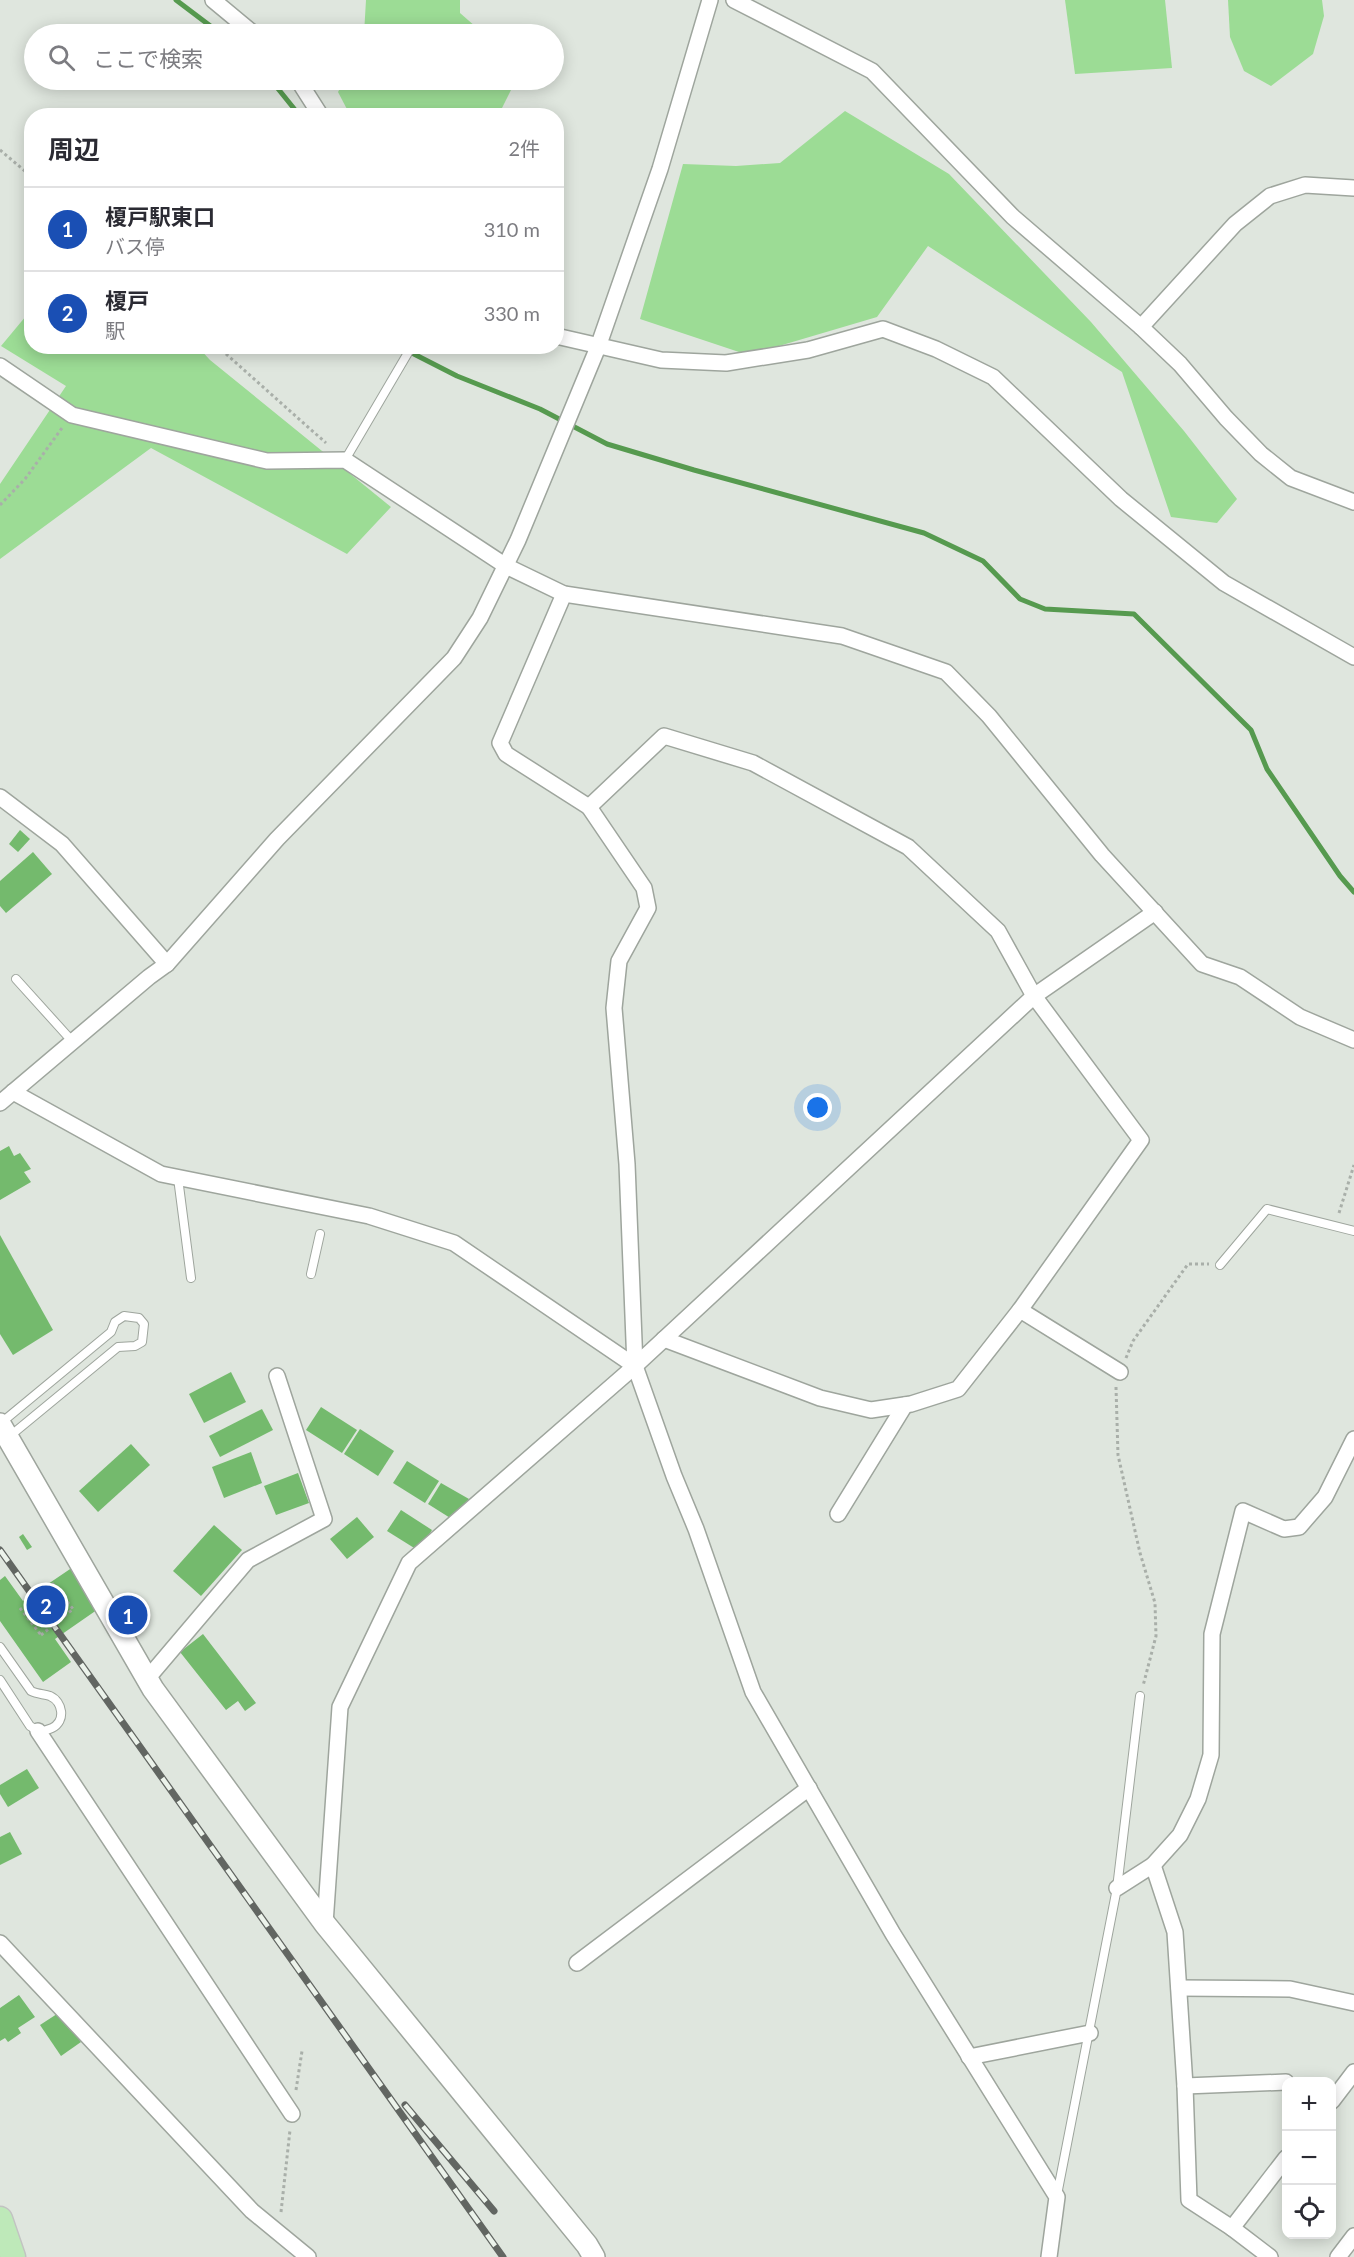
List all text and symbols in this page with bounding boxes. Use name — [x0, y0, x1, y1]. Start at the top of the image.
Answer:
search box — [24, 24, 564, 90]
icon: search — [45, 41, 78, 74]
text: ここで検索 — [93, 45, 203, 72]
text: 周辺 — [48, 133, 100, 165]
text: 2件 — [508, 136, 540, 160]
text: 榎戸駅東口 — [105, 203, 215, 230]
text: 1 — [62, 217, 73, 241]
text: 310 m — [484, 217, 540, 241]
text: バス停 — [105, 234, 165, 258]
text: 榎戸 — [105, 287, 149, 314]
text: 2 — [62, 301, 73, 325]
text: 330 m — [484, 301, 540, 325]
text: 駅 — [105, 318, 125, 342]
your location — [803, 1093, 832, 1122]
pin: 2 — [26, 1582, 66, 1628]
pin: 1 — [108, 1592, 148, 1638]
map controls — [1282, 2077, 1336, 2239]
button: + — [1282, 2077, 1336, 2131]
button: − — [1282, 2131, 1336, 2185]
button: locate — [1282, 2185, 1336, 2239]

